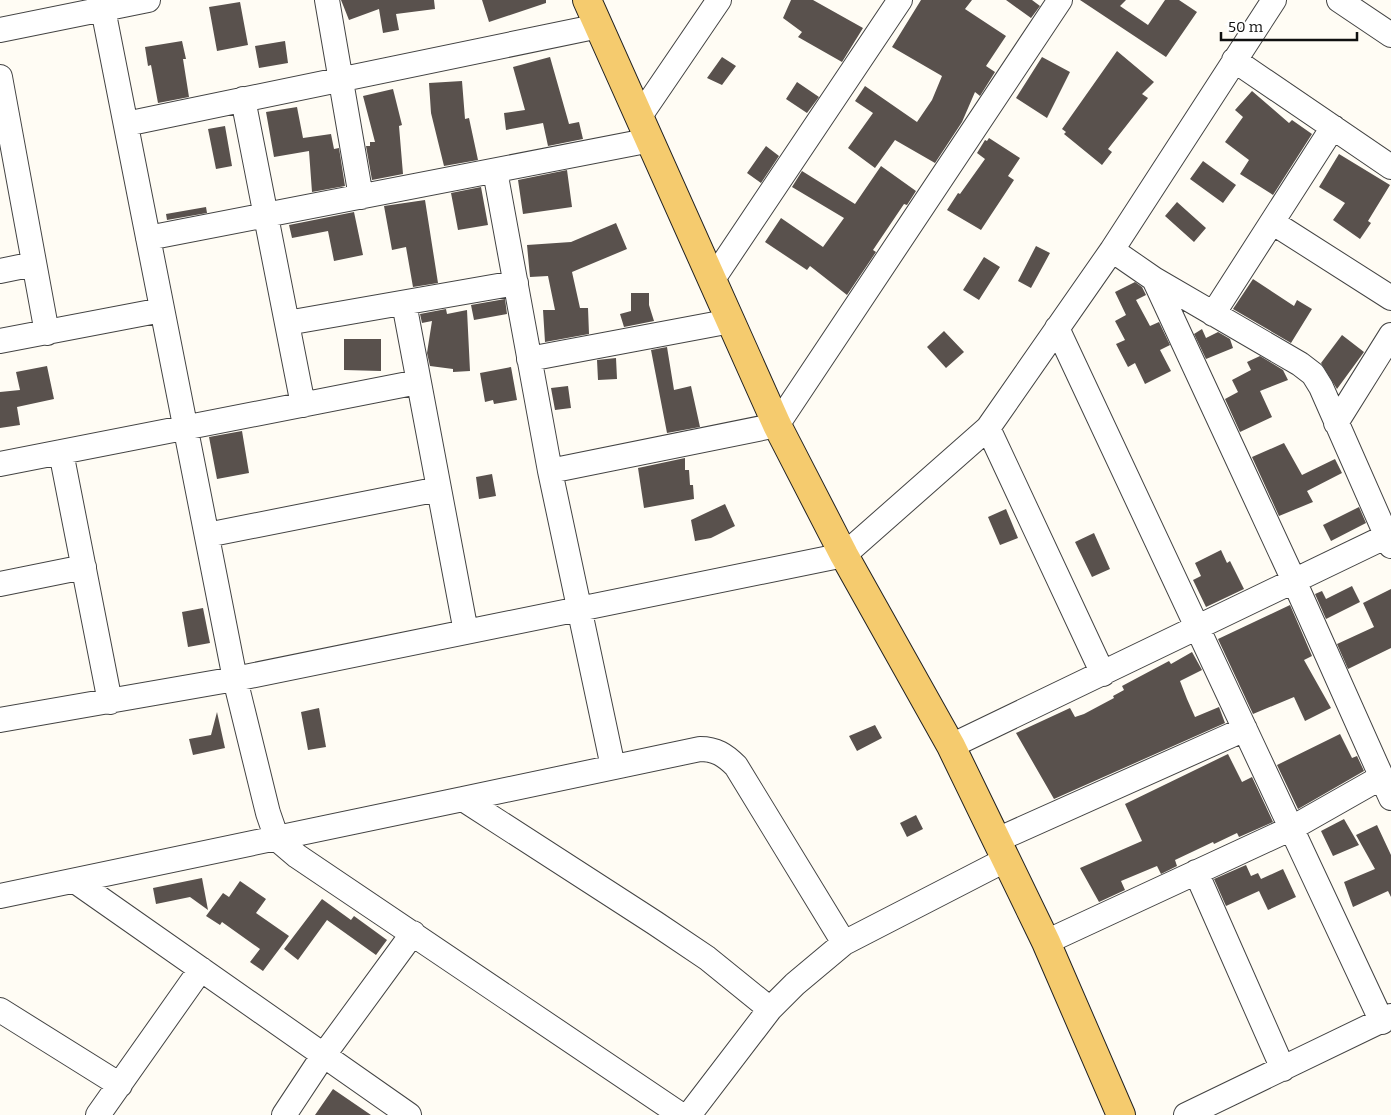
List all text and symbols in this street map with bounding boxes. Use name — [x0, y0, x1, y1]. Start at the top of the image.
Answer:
scale bar — [1221, 10, 1357, 42]
text: 50 m — [1228, 18, 1264, 36]

